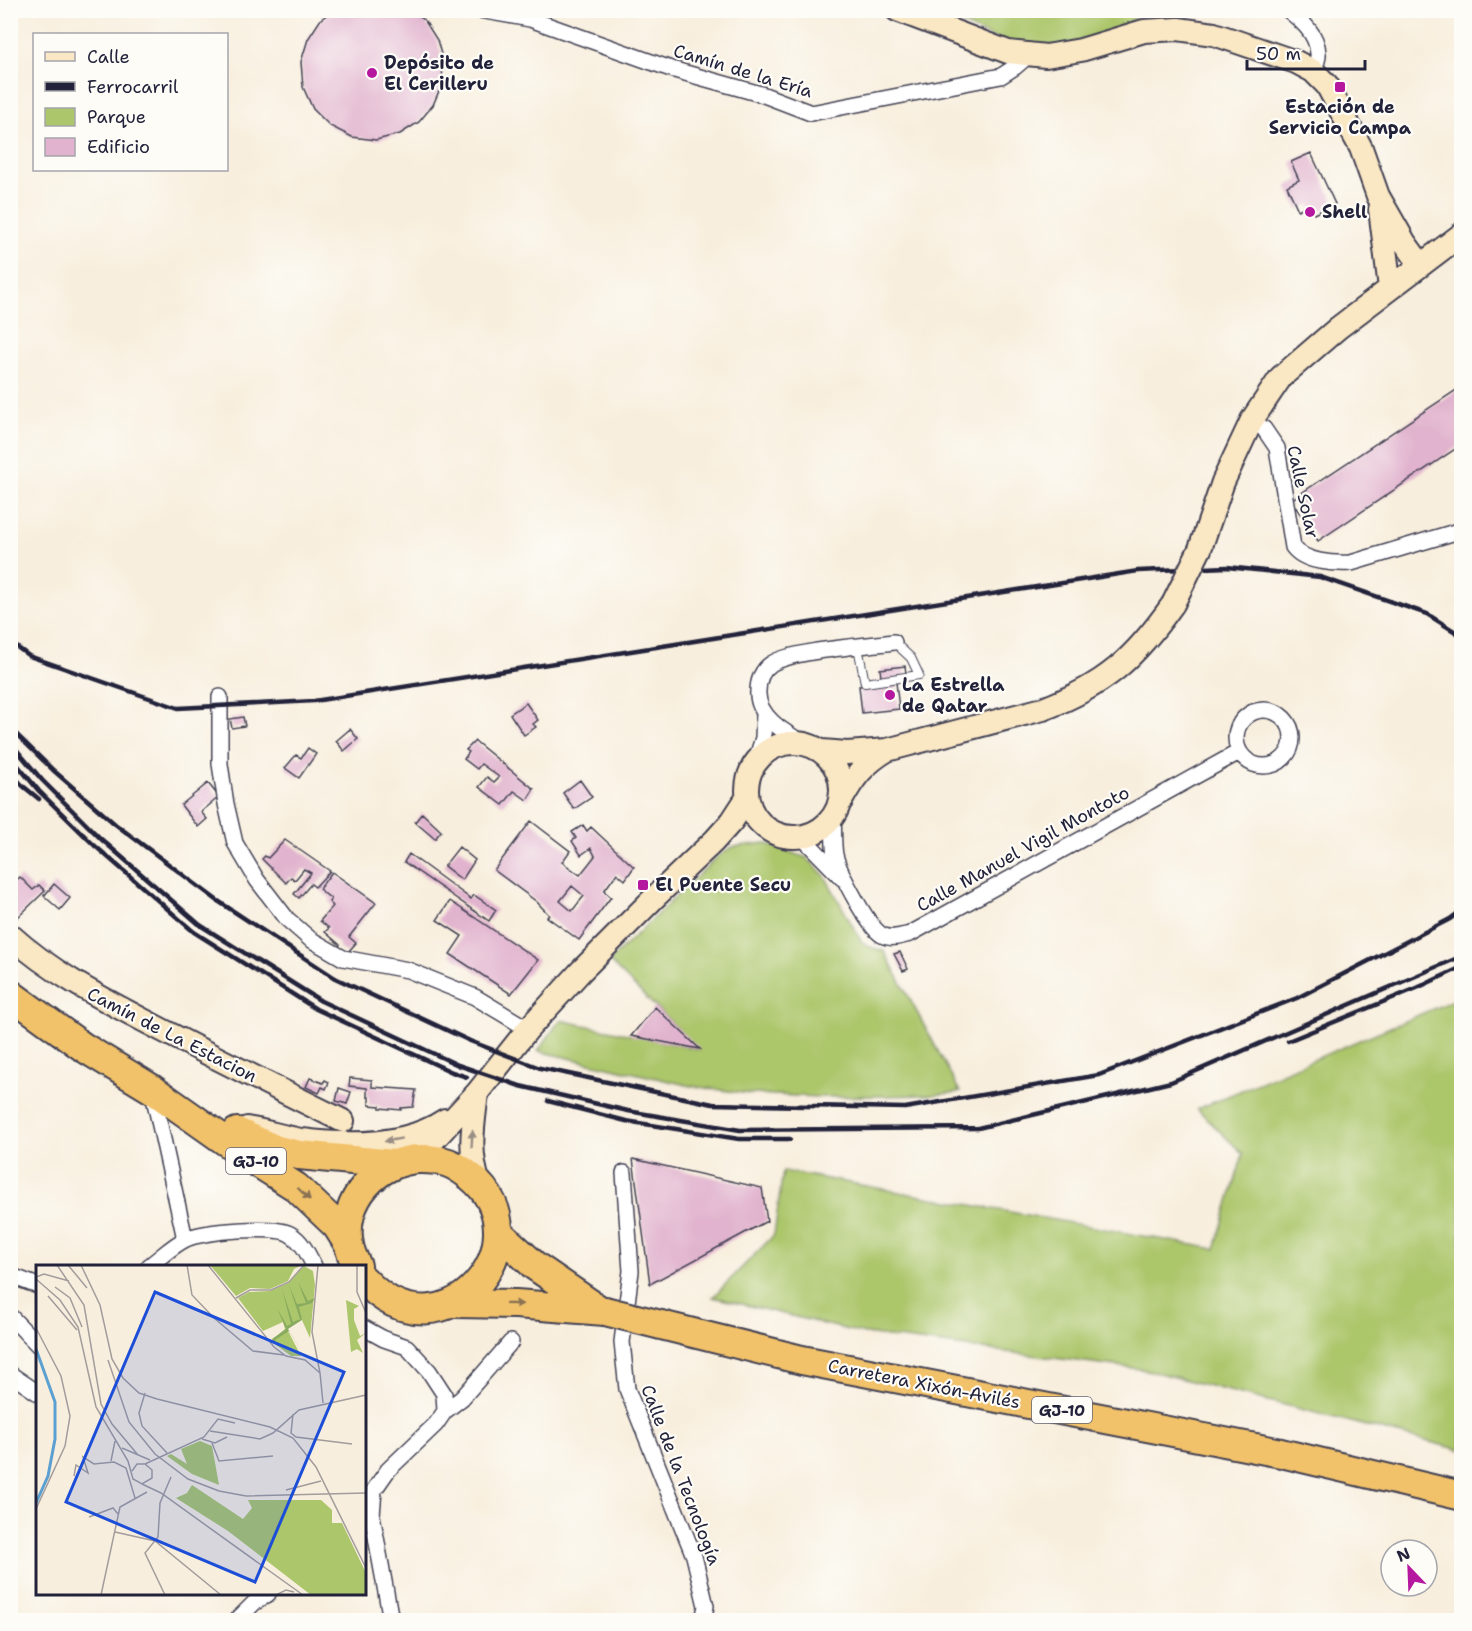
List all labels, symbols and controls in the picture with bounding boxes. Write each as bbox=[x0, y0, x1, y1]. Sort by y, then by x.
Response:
legend bbox=[33, 33, 228, 171]
scale bar bbox=[1247, 33, 1366, 71]
street label: Camín de la Ería bbox=[671, 38, 815, 104]
text: 50 m bbox=[1256, 42, 1301, 66]
text: Calle bbox=[87, 45, 130, 69]
place label: Depósito de El Cerilleru bbox=[384, 51, 494, 96]
marker: Depósito de El Cerilleru bbox=[365, 66, 379, 80]
text: Ferrocarril bbox=[87, 75, 179, 99]
marker: Estación de Servicio Campa bbox=[1333, 80, 1347, 94]
place label: Estación de Servicio Campa bbox=[1269, 95, 1412, 140]
text: Parque bbox=[87, 105, 146, 129]
text: Edificio bbox=[87, 135, 150, 159]
place label: Shell bbox=[1322, 200, 1367, 224]
marker: Shell bbox=[1303, 205, 1317, 219]
street label: Calle Solar bbox=[1281, 443, 1325, 541]
place label: La Estrella de Qatar bbox=[902, 673, 1005, 718]
marker: La Estrella de Qatar bbox=[883, 688, 897, 702]
street label: Calle Manuel Vigil Montoto bbox=[912, 780, 1134, 918]
place label: El Puente Secu bbox=[655, 873, 791, 897]
marker: El Puente Secu bbox=[636, 878, 650, 892]
street label: Camín de La Estacion bbox=[83, 982, 261, 1088]
one-way arrow bbox=[468, 1129, 477, 1148]
one-way arrow bbox=[383, 1135, 402, 1144]
road number: GJ-10 bbox=[226, 1148, 286, 1174]
one-way arrow bbox=[297, 1187, 312, 1201]
inset map bbox=[36, 1265, 366, 1595]
one-way arrow bbox=[504, 1299, 523, 1309]
street label: Carretera Xixón-Avilés bbox=[826, 1354, 1022, 1414]
street label: Calle de la Tecnología bbox=[635, 1381, 727, 1569]
road number: GJ-10 bbox=[1032, 1397, 1092, 1423]
north arrow bbox=[1379, 1538, 1439, 1598]
text: N bbox=[1393, 1543, 1413, 1567]

